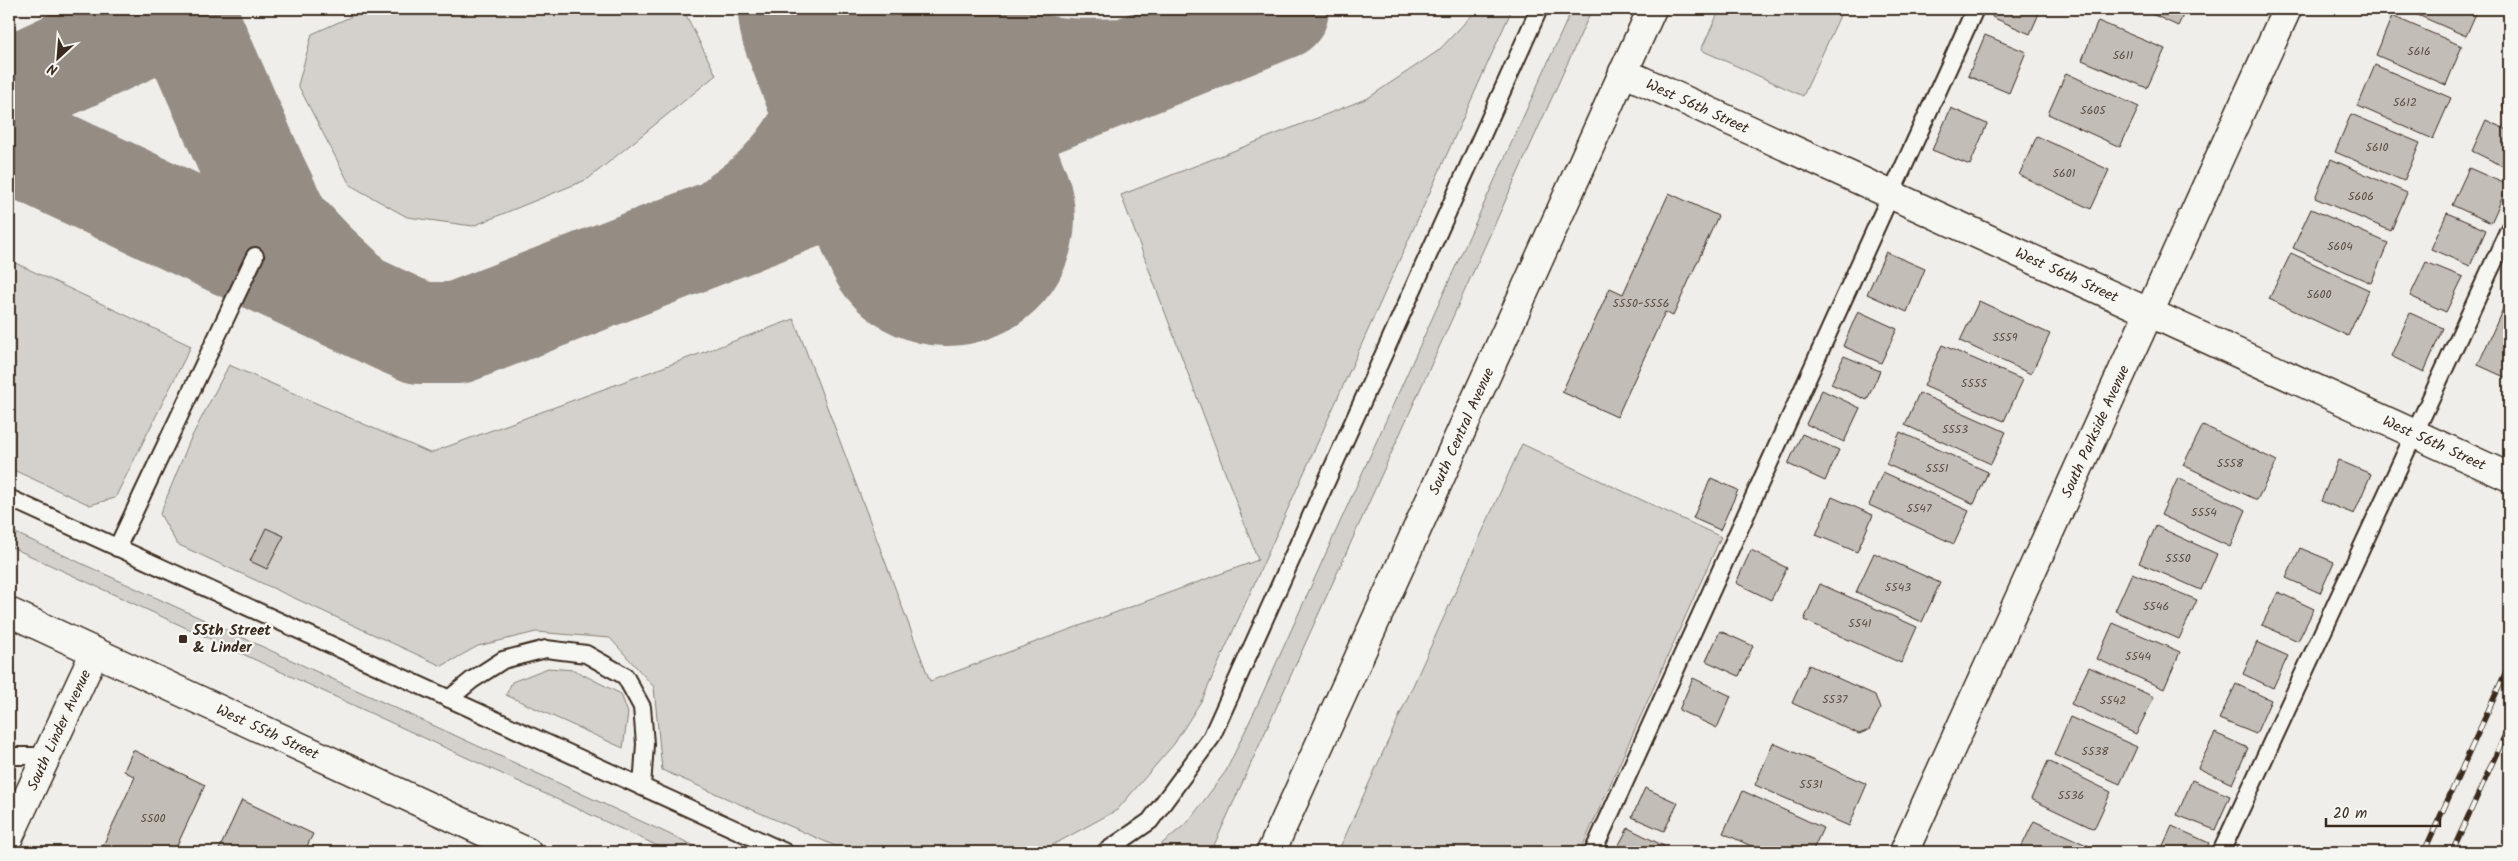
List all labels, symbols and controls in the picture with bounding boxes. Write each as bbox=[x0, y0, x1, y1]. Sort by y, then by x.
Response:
north arrow bbox=[32, 32, 82, 82]
house number: 5616 bbox=[2407, 42, 2431, 61]
house number: 5611 bbox=[2113, 46, 2134, 65]
text: N bbox=[44, 57, 62, 81]
street label: West 56th Street bbox=[1642, 73, 1753, 141]
house number: 5612 bbox=[2393, 93, 2417, 112]
house number: 5605 bbox=[2080, 101, 2107, 120]
house number: 5610 bbox=[2366, 138, 2388, 157]
house number: 5601 bbox=[2053, 164, 2076, 183]
house number: 5606 bbox=[2348, 187, 2374, 206]
house number: 5604 bbox=[2327, 237, 2353, 256]
street label: West 56th Street bbox=[2011, 242, 2122, 310]
house number: 5600 bbox=[2306, 285, 2332, 304]
house number: 5550-5556 bbox=[1613, 294, 1669, 313]
house number: 5559 bbox=[1992, 328, 2018, 347]
street label: South Parkside Avenue bbox=[2055, 361, 2137, 502]
street label: South Central Avenue bbox=[1423, 364, 1502, 499]
house number: 5555 bbox=[1961, 374, 1988, 393]
street label: West 56th Street bbox=[2378, 410, 2490, 478]
house number: 5553 bbox=[1942, 420, 1968, 439]
house number: 5558 bbox=[2217, 454, 2244, 473]
house number: 5551 bbox=[1925, 459, 1949, 478]
house number: 5547 bbox=[1906, 499, 1932, 518]
house number: 5554 bbox=[2191, 503, 2217, 522]
house number: 5550 bbox=[2165, 549, 2191, 568]
house number: 5543 bbox=[1885, 578, 1911, 597]
house number: 5546 bbox=[2143, 597, 2169, 616]
house number: 5541 bbox=[1848, 614, 1872, 633]
place label: 55th Street & Linder bbox=[192, 619, 271, 660]
marker: 55th Street & Linder bbox=[177, 633, 189, 645]
house number: 5544 bbox=[2125, 647, 2151, 666]
street label: South Linder Avenue bbox=[21, 666, 98, 795]
house number: 5537 bbox=[1822, 690, 1848, 709]
house number: 5542 bbox=[2100, 691, 2126, 710]
street label: West 55th Street bbox=[212, 699, 323, 767]
house number: 5538 bbox=[2082, 742, 2109, 761]
house number: 5531 bbox=[1799, 775, 1823, 794]
house number: 5536 bbox=[2058, 786, 2084, 805]
scale bar bbox=[2326, 796, 2439, 828]
text: 20 m bbox=[2333, 802, 2367, 826]
house number: 5500 bbox=[141, 809, 165, 828]

